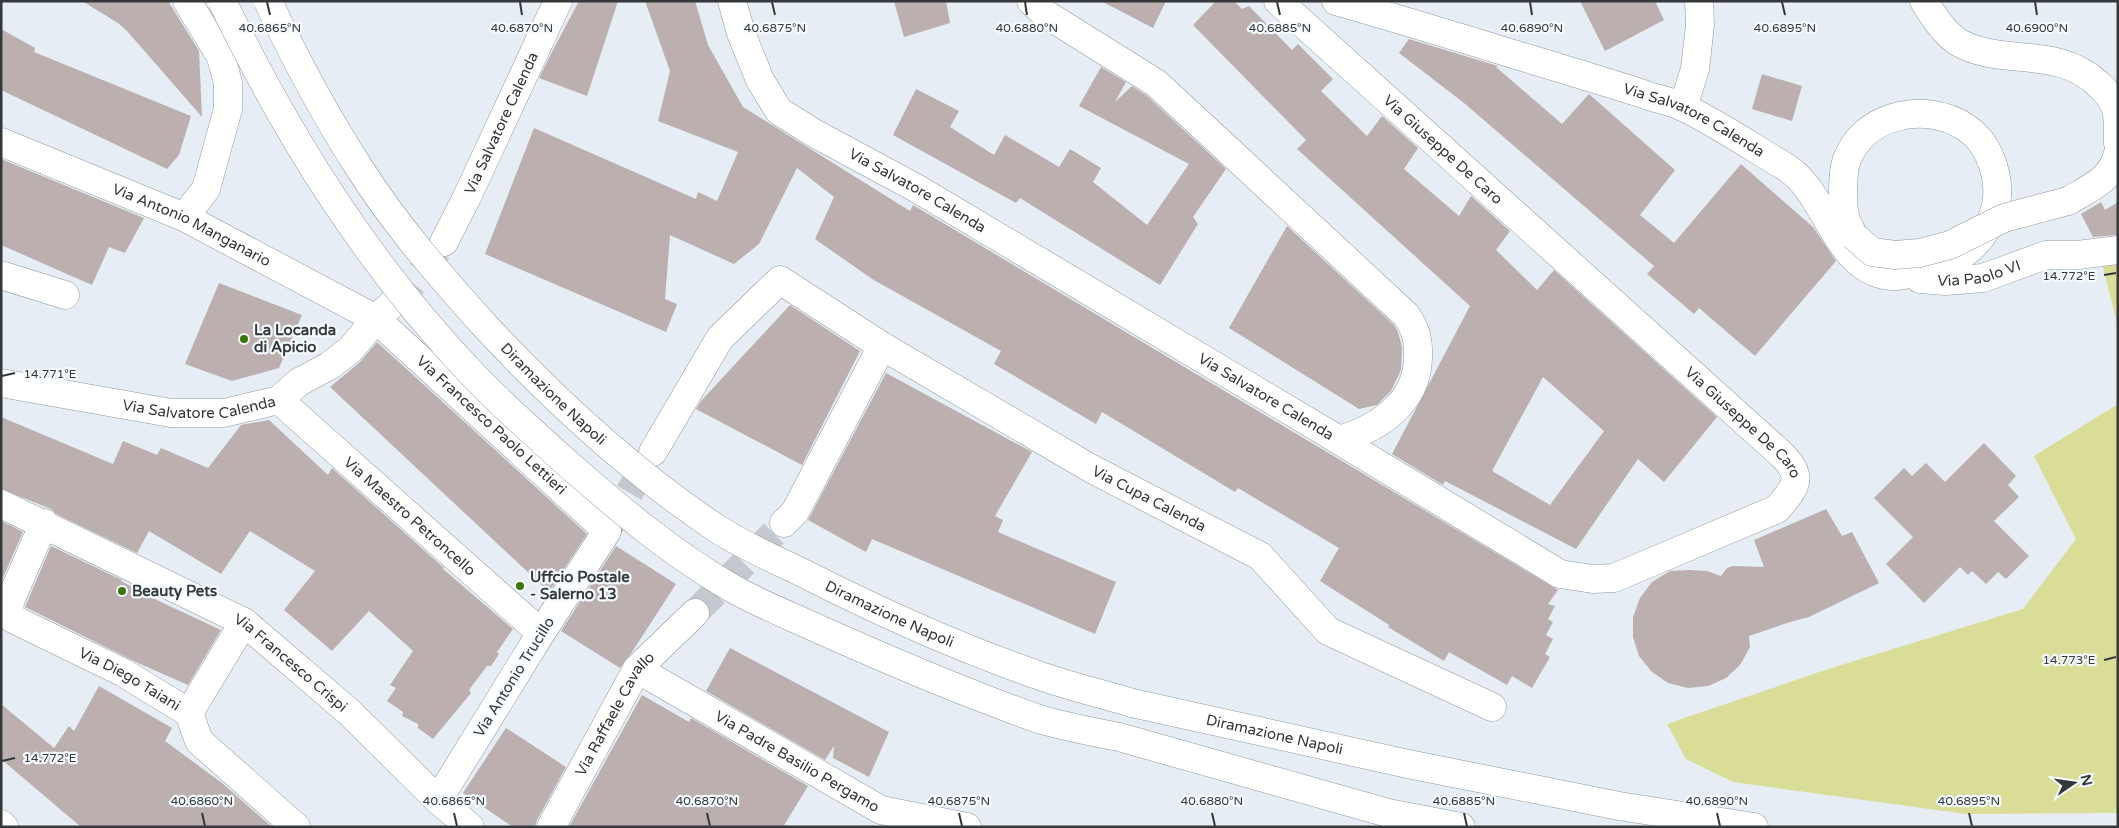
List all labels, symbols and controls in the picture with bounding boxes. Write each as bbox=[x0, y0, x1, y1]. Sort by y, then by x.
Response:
text: 40.6865°N bbox=[239, 21, 301, 35]
text: 40.6870°N bbox=[491, 21, 553, 35]
text: 40.6875°N bbox=[744, 21, 806, 35]
text: 40.6880°N bbox=[996, 21, 1058, 35]
text: 40.6885°N bbox=[1249, 21, 1311, 35]
text: 40.6890°N bbox=[1501, 21, 1563, 35]
text: 40.6895°N bbox=[1754, 21, 1816, 35]
text: 40.6900°N bbox=[2006, 21, 2068, 35]
street label: Via Salvatore Calenda bbox=[461, 49, 542, 197]
street label: Via Salvatore Calenda bbox=[1621, 79, 1768, 161]
street label: Via Giuseppe De Caro bbox=[1380, 91, 1506, 208]
street label: Via Salvatore Calenda bbox=[846, 145, 989, 237]
street label: Via Antonio Manganario bbox=[110, 180, 274, 270]
street label: Via Paolo VI bbox=[1937, 256, 2023, 290]
text: 14.772°E bbox=[2043, 269, 2096, 283]
place label: La Locanda di Apicio bbox=[254, 321, 336, 357]
marker: La Locanda di Apicio bbox=[238, 333, 250, 345]
street label: Diramazione Napoli bbox=[497, 339, 610, 449]
street label: Via Salvatore Calenda bbox=[1195, 349, 1337, 444]
street label: Via Francesco Paolo Lettieri bbox=[413, 352, 570, 498]
street label: Via Giuseppe De Caro bbox=[1681, 363, 1805, 480]
text: 14.771°E bbox=[24, 367, 77, 381]
street label: Via Salvatore Calenda bbox=[121, 392, 277, 422]
street label: Via Maestro Petroncello bbox=[340, 453, 479, 580]
street label: Via Cupa Calenda bbox=[1089, 462, 1209, 536]
place label: Uffcio Postale - Salerno 13 bbox=[530, 568, 630, 603]
street label: Diramazione Napoli bbox=[822, 577, 957, 651]
marker: Uffcio Postale - Salerno 13 bbox=[514, 580, 526, 592]
place label: Beauty Pets bbox=[132, 582, 217, 601]
marker: Beauty Pets bbox=[116, 585, 128, 597]
street label: Via Francesco Crispi bbox=[231, 610, 351, 716]
street label: Via Antonio Trucillo bbox=[470, 614, 558, 740]
street label: Via Diego Taiani bbox=[76, 643, 184, 715]
street label: Via Raffaele Cavallo bbox=[571, 648, 658, 779]
text: 14.773°E bbox=[2043, 653, 2096, 667]
street label: Via Padre Basilio Pergamo bbox=[712, 707, 883, 816]
street label: Diramazione Napoli bbox=[1204, 711, 1345, 758]
text: 14.772°E bbox=[24, 751, 77, 765]
north arrow bbox=[2049, 758, 2099, 808]
text: N bbox=[2077, 773, 2096, 788]
text: 40.6860°N bbox=[171, 794, 233, 808]
text: 40.6865°N bbox=[423, 794, 485, 808]
text: 40.6870°N bbox=[676, 794, 738, 808]
text: 40.6875°N bbox=[928, 794, 990, 808]
text: 40.6880°N bbox=[1181, 794, 1243, 808]
text: 40.6885°N bbox=[1433, 794, 1495, 808]
text: 40.6890°N bbox=[1686, 794, 1748, 808]
text: 40.6895°N bbox=[1938, 794, 2000, 808]

